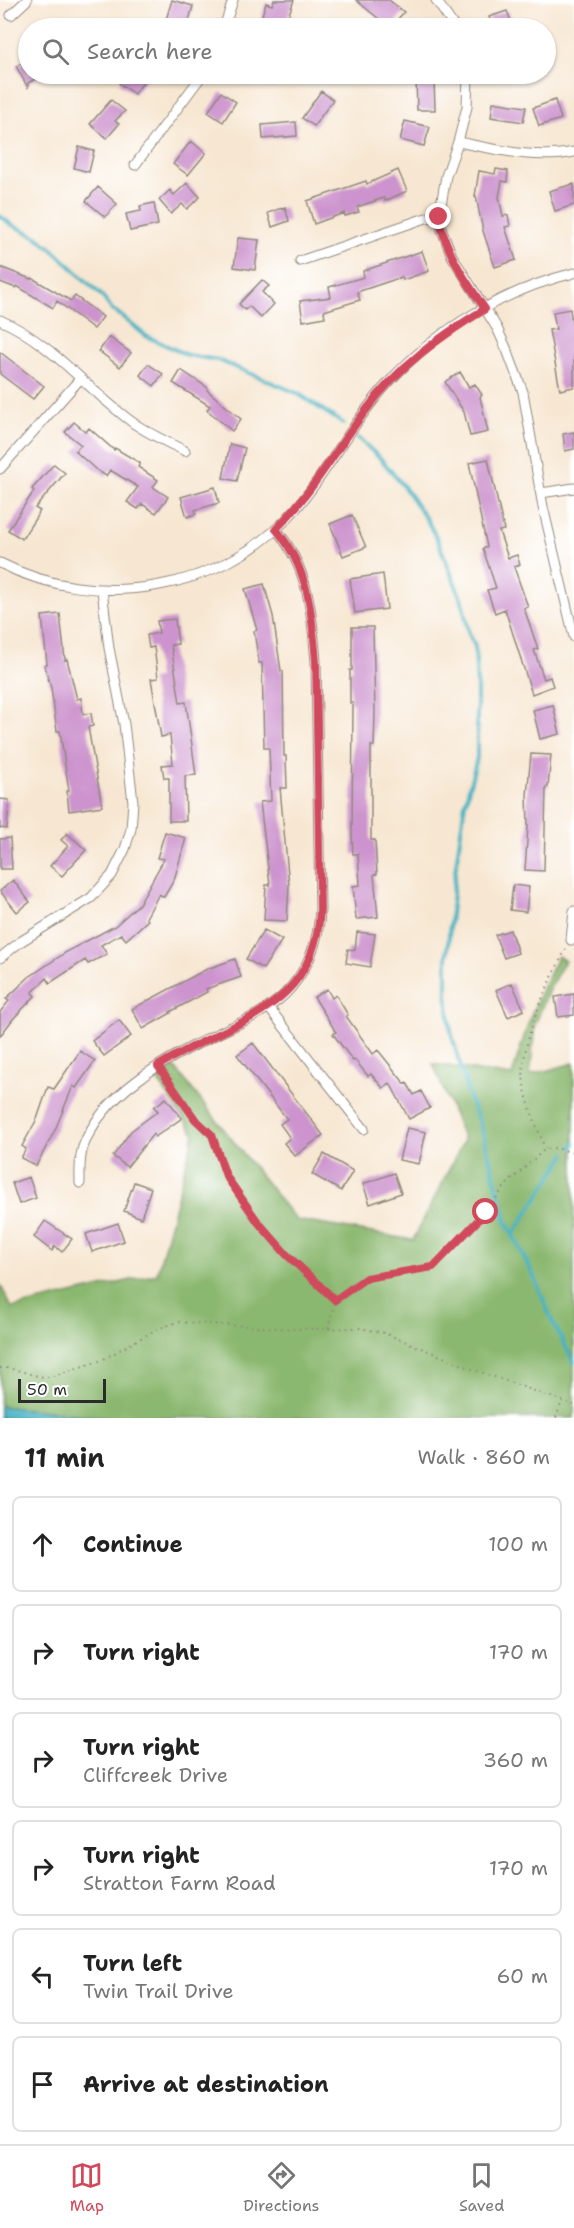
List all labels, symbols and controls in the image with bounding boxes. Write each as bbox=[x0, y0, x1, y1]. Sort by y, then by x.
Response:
search box bbox=[18, 18, 556, 84]
icon: search bbox=[39, 35, 72, 68]
text: Search here bbox=[87, 37, 213, 66]
route end bbox=[425, 203, 451, 229]
route start bbox=[472, 1198, 498, 1224]
scale bar bbox=[18, 1376, 106, 1404]
text: 50 m bbox=[27, 1379, 67, 1400]
text: 11 min bbox=[24, 1440, 105, 1475]
text: Walk · 860 m bbox=[417, 1444, 550, 1470]
icon: ahead bbox=[26, 1528, 59, 1561]
text: Continue bbox=[83, 1530, 183, 1559]
text: 100 m bbox=[488, 1531, 548, 1557]
icon: right bbox=[26, 1636, 59, 1669]
text: Turn right bbox=[83, 1638, 200, 1667]
text: 170 m bbox=[489, 1639, 548, 1665]
text: Turn right bbox=[83, 1733, 200, 1762]
icon: right bbox=[26, 1744, 59, 1777]
text: 360 m bbox=[483, 1747, 548, 1773]
text: Cliffcreek Drive bbox=[83, 1762, 228, 1788]
text: Turn right bbox=[83, 1841, 200, 1870]
icon: right bbox=[26, 1852, 59, 1885]
text: 170 m bbox=[489, 1855, 548, 1881]
text: Stratton Farm Road bbox=[83, 1870, 276, 1896]
text: Turn left bbox=[83, 1949, 182, 1978]
icon: left bbox=[26, 1960, 59, 1993]
text: 60 m bbox=[496, 1963, 548, 1989]
text: Twin Trail Drive bbox=[83, 1978, 234, 2004]
icon: arrive bbox=[26, 2068, 59, 2101]
text: Arrive at destination bbox=[83, 2070, 329, 2099]
tab: Map bbox=[70, 2159, 104, 2216]
tab: Directions bbox=[243, 2159, 320, 2216]
tab: Saved bbox=[459, 2159, 504, 2216]

